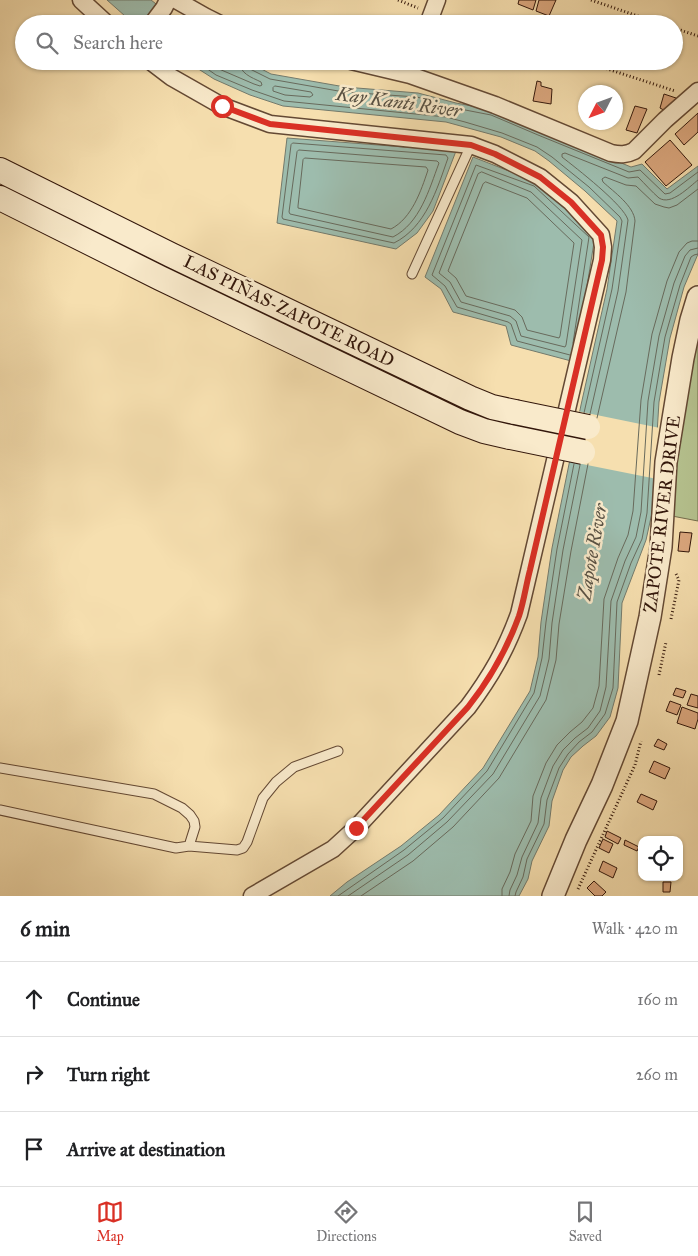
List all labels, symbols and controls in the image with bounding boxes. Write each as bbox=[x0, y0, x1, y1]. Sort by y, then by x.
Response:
search box bbox=[15, 15, 683, 70]
icon: search bbox=[33, 29, 61, 57]
text: Search here bbox=[73, 31, 163, 54]
water label: Kay Kanti River bbox=[334, 82, 464, 122]
north arrow bbox=[578, 85, 623, 130]
route start bbox=[211, 95, 234, 118]
street label: LAS PIÑAS-ZAPOTE ROAD bbox=[180, 249, 398, 372]
street label: ZAPOTE RIVER DRIVE bbox=[639, 414, 685, 614]
water label: Zapote River bbox=[572, 501, 613, 603]
route end bbox=[345, 817, 368, 840]
map controls bbox=[638, 836, 683, 881]
button: locate bbox=[638, 836, 683, 881]
text: 6 min bbox=[20, 916, 70, 942]
text: Walk · 420 m bbox=[592, 919, 678, 938]
icon: ahead bbox=[20, 985, 48, 1013]
text: Continue bbox=[67, 988, 140, 1011]
text: 160 m bbox=[637, 990, 678, 1009]
icon: right bbox=[20, 1060, 48, 1088]
text: Turn right bbox=[67, 1063, 150, 1086]
text: 260 m bbox=[636, 1065, 678, 1084]
icon: arrive bbox=[20, 1135, 48, 1163]
text: Arrive at destination bbox=[67, 1138, 225, 1161]
tab: Map bbox=[96, 1198, 124, 1245]
tab: Directions bbox=[316, 1198, 377, 1245]
tab: Saved bbox=[569, 1198, 602, 1245]

